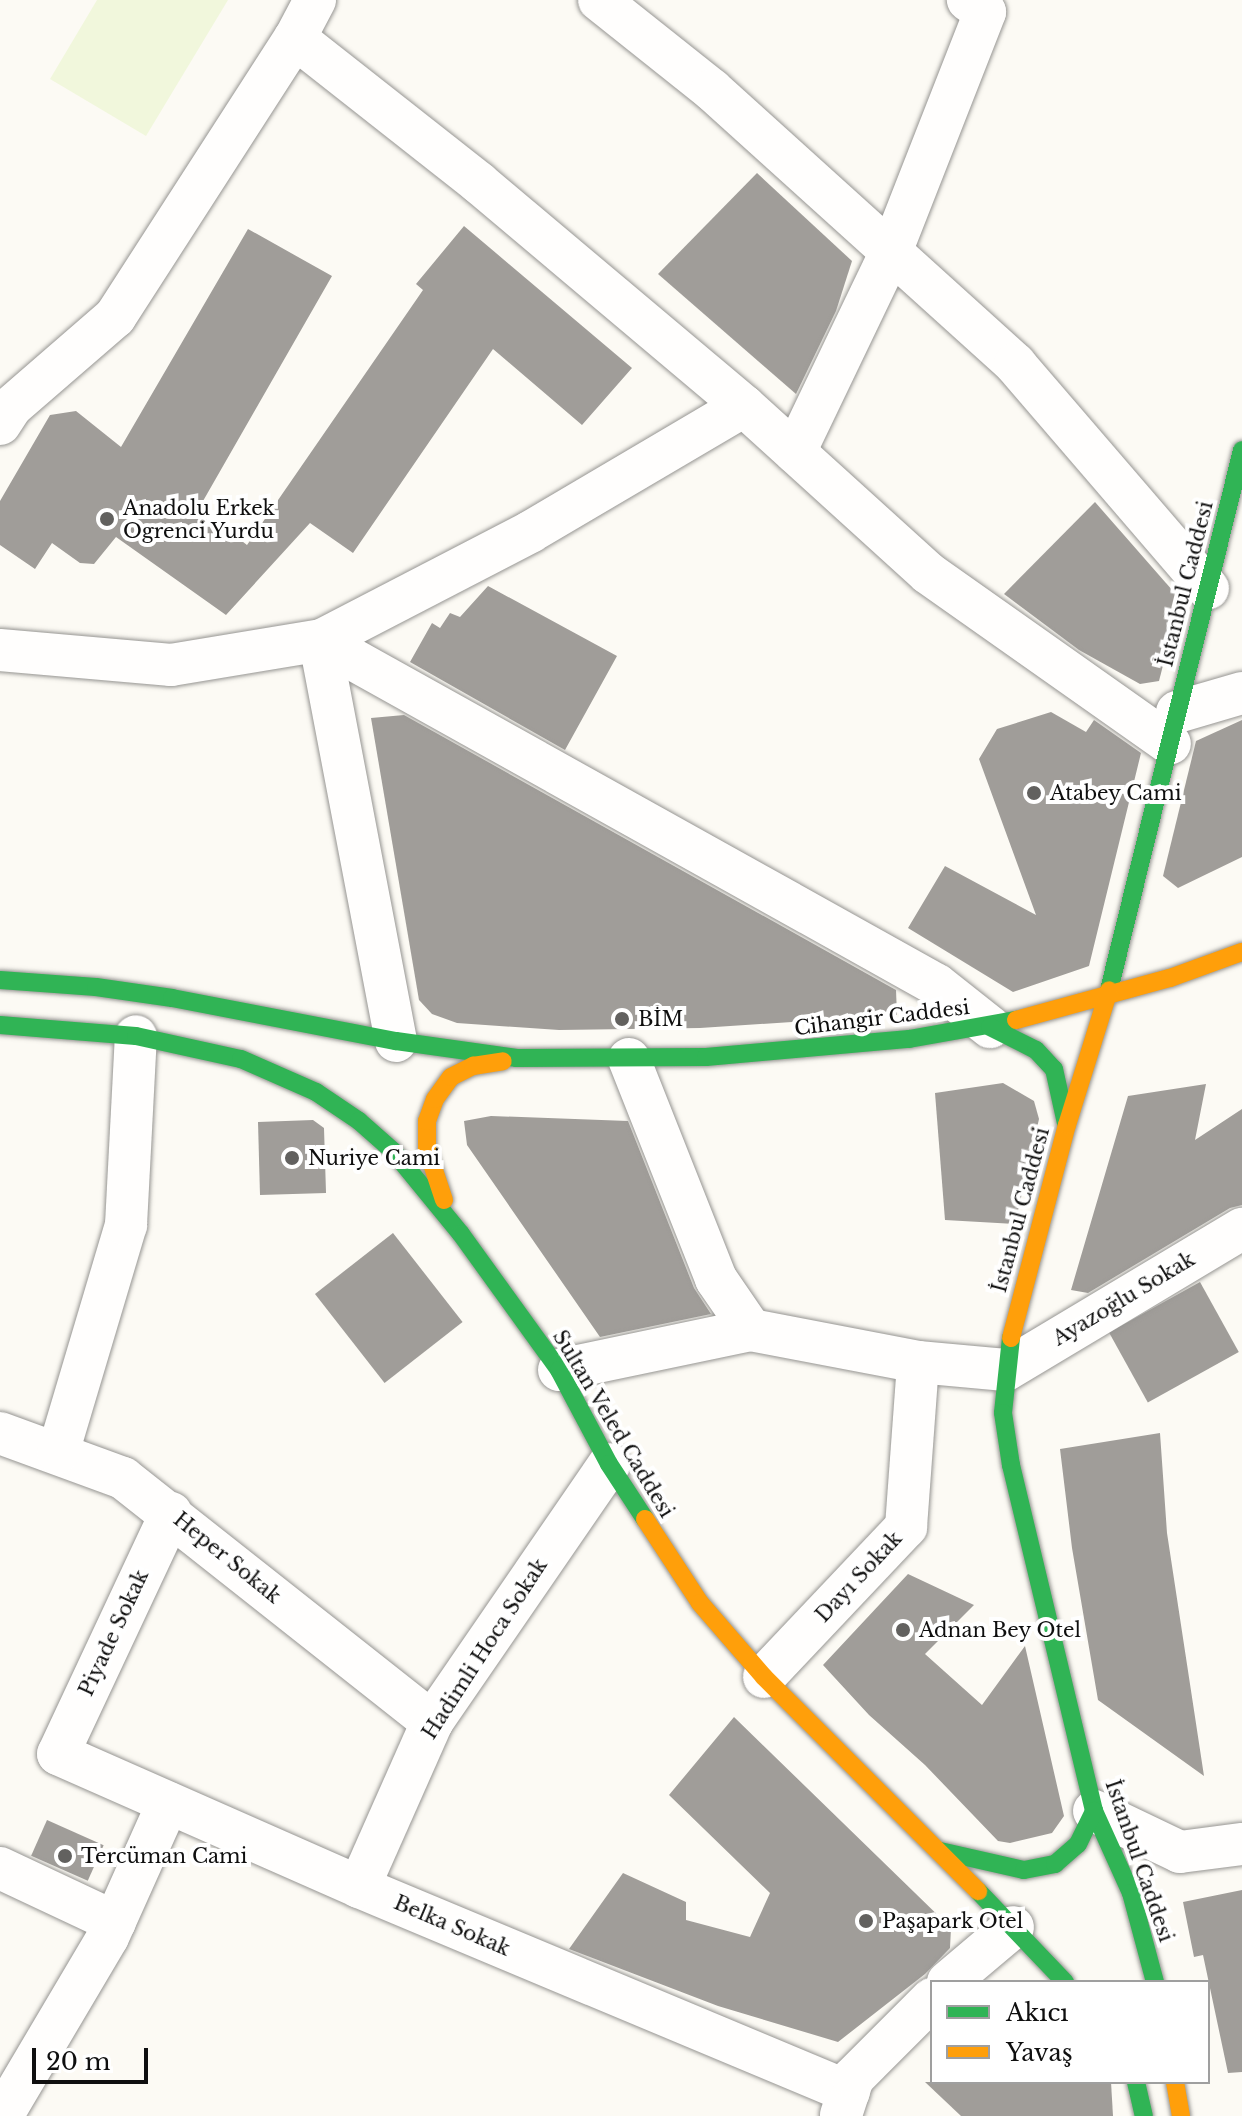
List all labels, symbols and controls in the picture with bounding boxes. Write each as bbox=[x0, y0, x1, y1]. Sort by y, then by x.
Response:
place label: Anadolu Erkek Ogrenci Yurdu bbox=[123, 496, 275, 543]
street label: İstanbul Caddesi bbox=[1154, 499, 1218, 669]
marker: Anadolu Erkek Ogrenci Yurdu bbox=[98, 510, 116, 528]
place label: Atabey Cami bbox=[1050, 781, 1182, 805]
marker: Atabey Cami bbox=[1025, 784, 1043, 802]
street label: Cihangir Caddesi bbox=[793, 995, 971, 1041]
place label: BİM bbox=[638, 1007, 683, 1031]
marker: BİM bbox=[613, 1010, 631, 1028]
street label: İstanbul Caddesi bbox=[987, 1125, 1055, 1295]
place label: Nuriye Cami bbox=[308, 1146, 440, 1170]
marker: Nuriye Cami bbox=[283, 1149, 301, 1167]
street label: Ayazoğlu Sokak bbox=[1049, 1247, 1199, 1351]
street label: Sultan Veled Caddesi bbox=[547, 1326, 679, 1522]
street label: Heper Sokak bbox=[168, 1507, 286, 1609]
street label: Dayı Sokak bbox=[811, 1527, 907, 1627]
street label: Hadimli Hoca Sokak bbox=[418, 1554, 552, 1744]
street label: Piyade Sokak bbox=[74, 1566, 154, 1700]
place label: Adnan Bey Otel bbox=[919, 1618, 1081, 1642]
marker: Adnan Bey Otel bbox=[894, 1621, 912, 1639]
street label: İstanbul Caddesi bbox=[1100, 1777, 1178, 1945]
place label: Tercüman Cami bbox=[81, 1844, 247, 1868]
marker: Tercüman Cami bbox=[56, 1847, 74, 1865]
street label: Belka Sokak bbox=[390, 1891, 514, 1961]
place label: Paşapark Otel bbox=[882, 1909, 1023, 1933]
marker: Paşapark Otel bbox=[857, 1912, 875, 1930]
legend bbox=[930, 1980, 1210, 2084]
text: Akıcı bbox=[1006, 1998, 1069, 2027]
scale bar bbox=[36, 2032, 152, 2082]
text: Yavaş bbox=[1006, 2038, 1073, 2067]
text: 20 m bbox=[46, 2047, 111, 2076]

